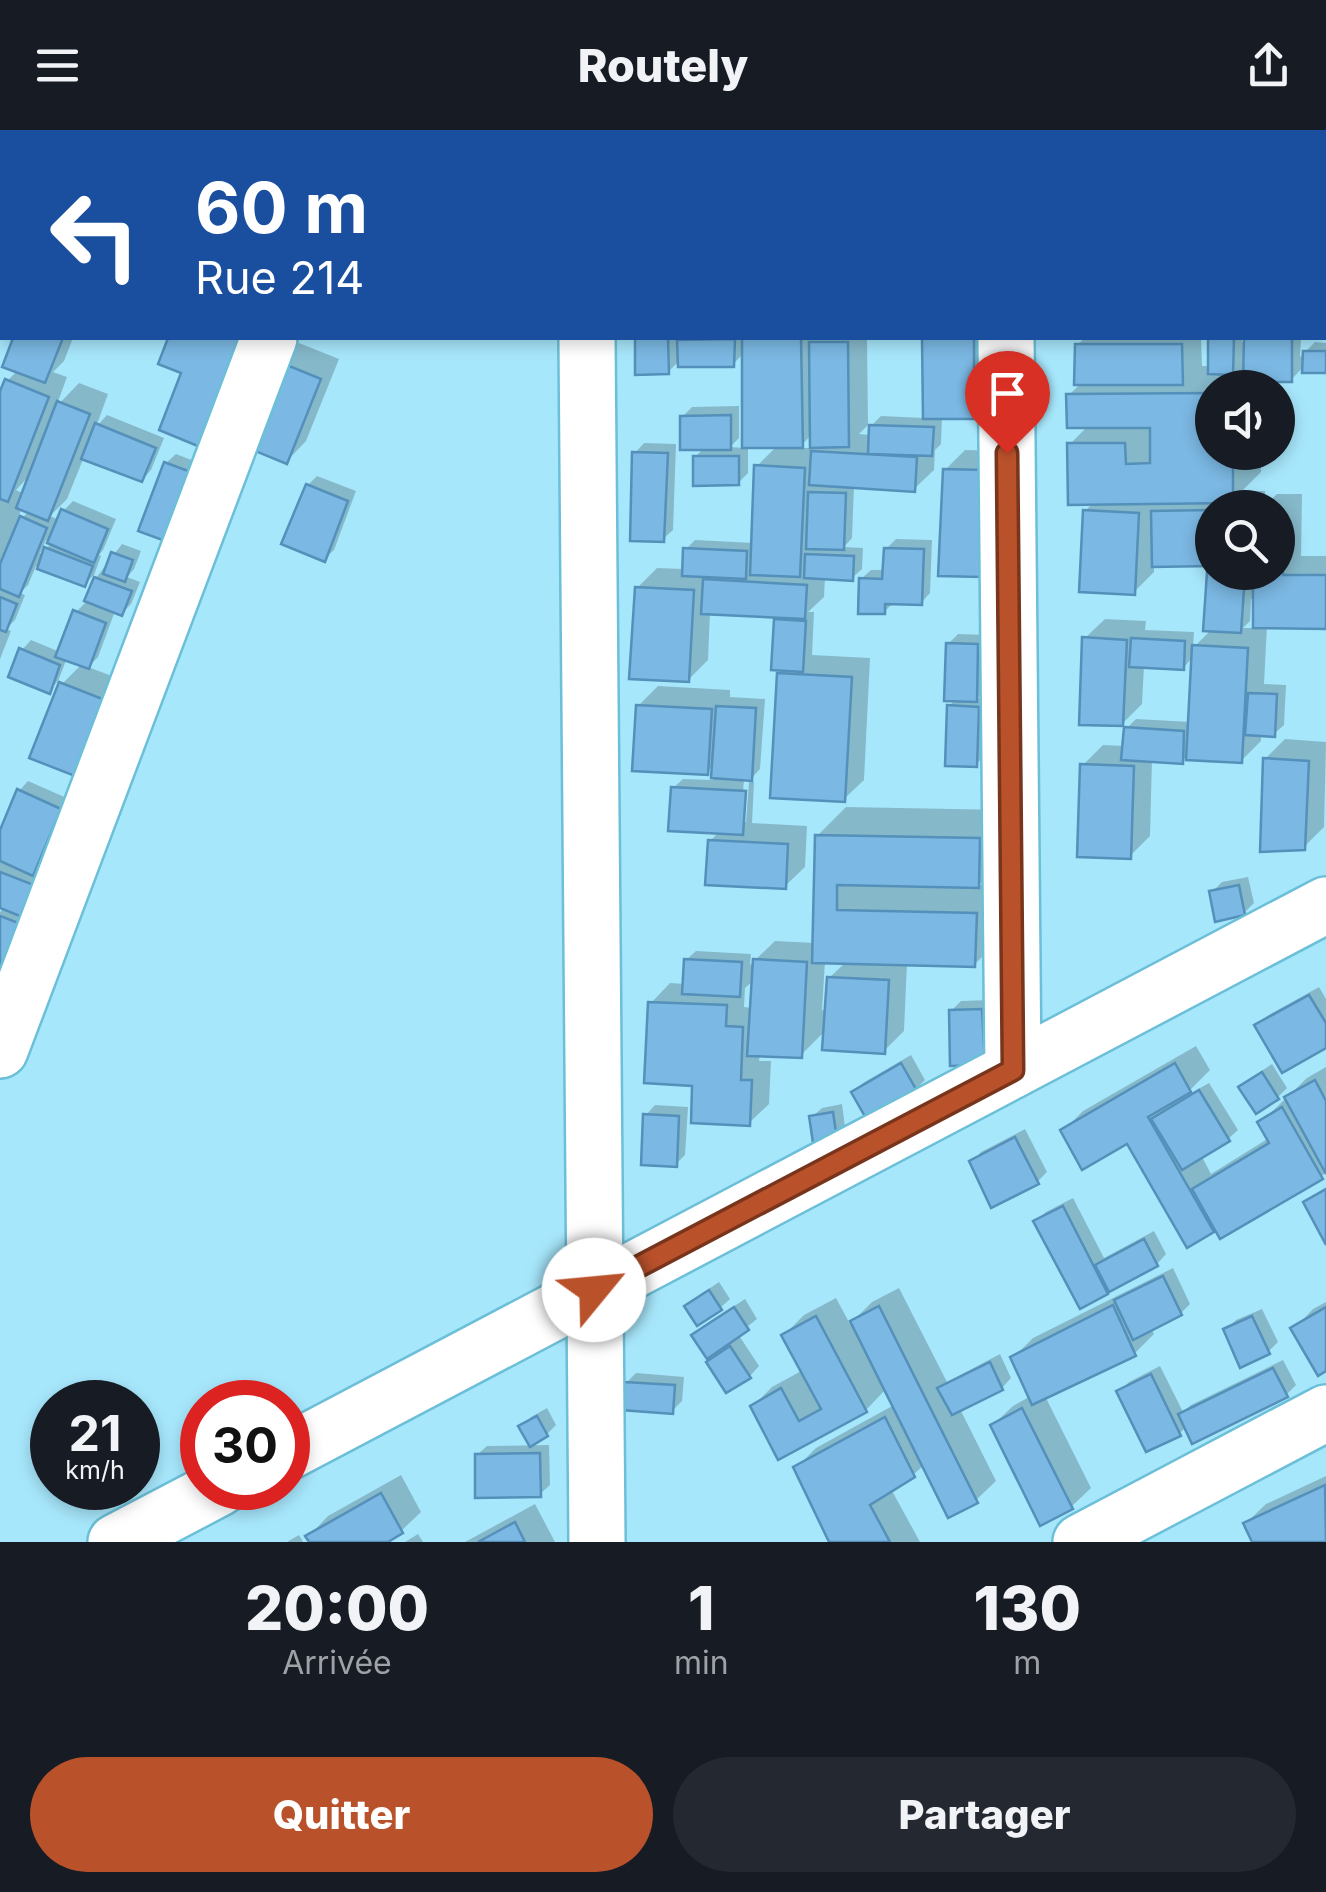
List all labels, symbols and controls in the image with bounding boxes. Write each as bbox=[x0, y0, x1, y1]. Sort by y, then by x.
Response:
icon: menu bbox=[30, 38, 85, 93]
text: Routely bbox=[578, 38, 748, 93]
icon: share bbox=[1241, 38, 1296, 93]
text: 60 m bbox=[195, 165, 368, 250]
icon: left bbox=[30, 170, 160, 300]
text: Rue 214 bbox=[195, 250, 364, 305]
pin bbox=[965, 351, 1050, 454]
icon: arrive bbox=[980, 366, 1035, 421]
map controls bbox=[1195, 370, 1295, 590]
button: sound bbox=[1195, 370, 1295, 470]
button: search bbox=[1195, 490, 1295, 590]
position arrow bbox=[542, 1238, 646, 1342]
speed limit sign: 30 bbox=[180, 1380, 310, 1510]
text: 21 bbox=[68, 1403, 122, 1463]
text: km/h bbox=[65, 1455, 125, 1485]
text: 20:00 bbox=[245, 1572, 429, 1644]
text: 1 bbox=[688, 1572, 715, 1644]
text: 130 bbox=[974, 1572, 1081, 1644]
text: Arrivée bbox=[282, 1643, 392, 1682]
text: min bbox=[674, 1643, 729, 1682]
text: m bbox=[1013, 1643, 1041, 1682]
button: Quitter bbox=[30, 1757, 653, 1872]
button: Partager bbox=[673, 1757, 1296, 1872]

